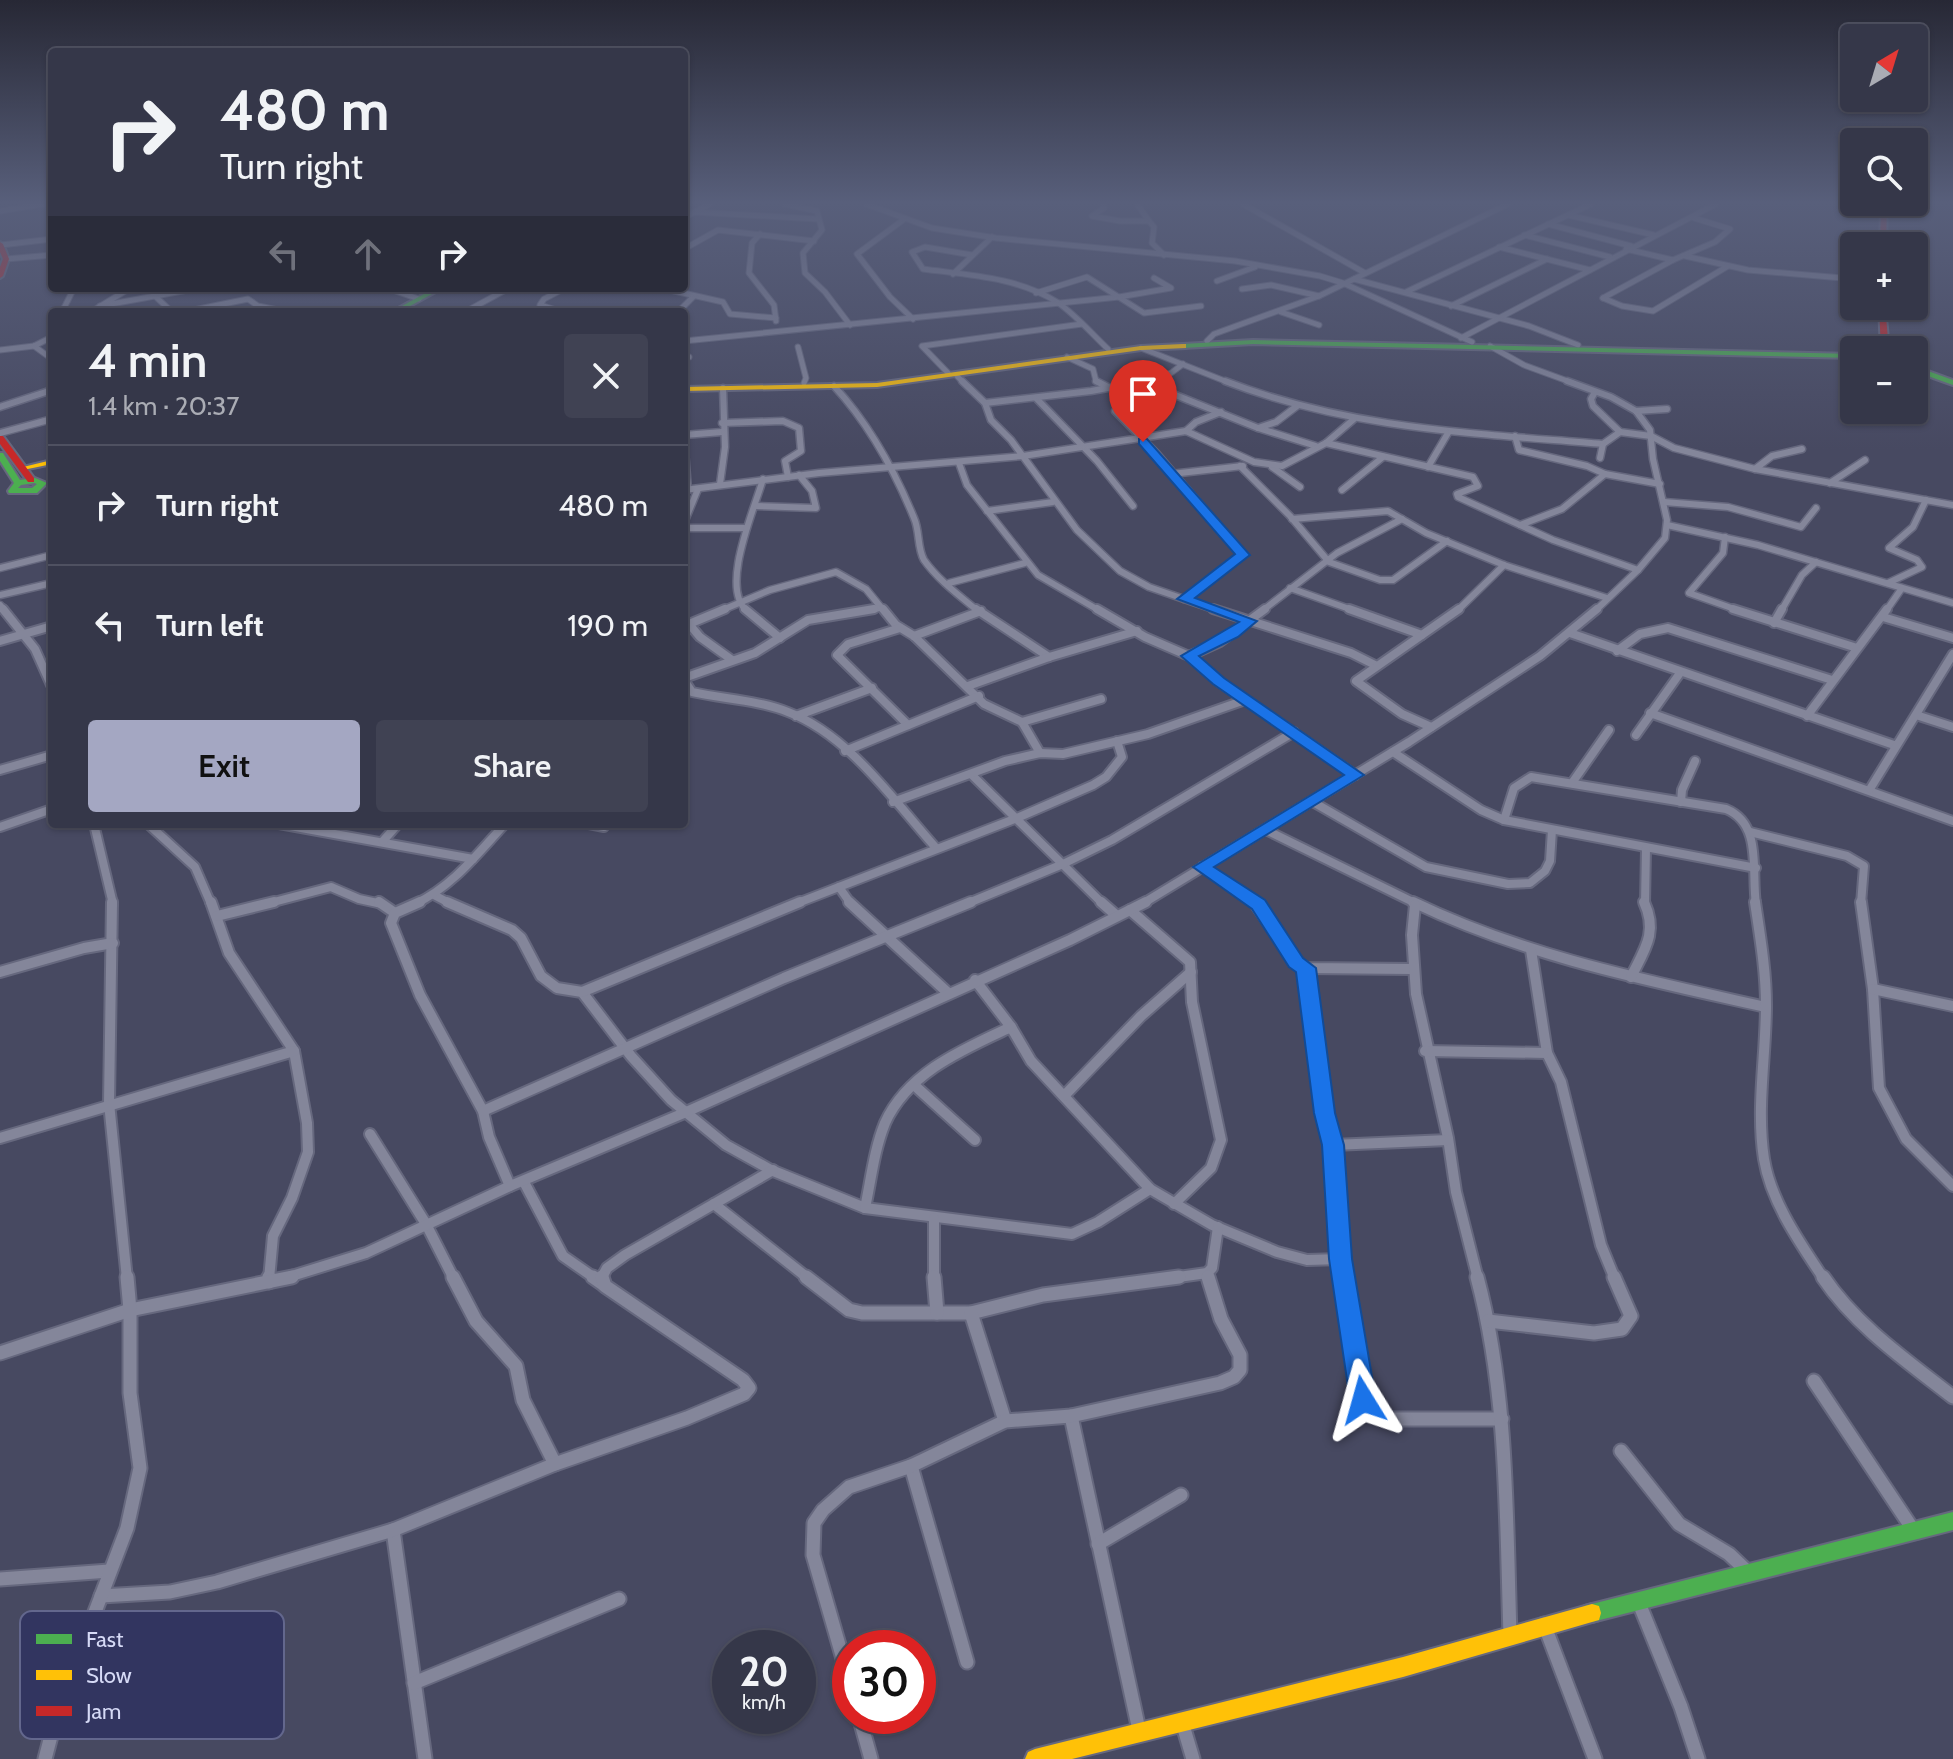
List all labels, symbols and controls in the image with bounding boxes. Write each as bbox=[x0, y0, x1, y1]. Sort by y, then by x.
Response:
north arrow bbox=[1840, 24, 1928, 112]
map controls bbox=[1840, 24, 1928, 424]
text: 480 m bbox=[220, 76, 389, 144]
icon: right bbox=[88, 80, 192, 184]
button: search bbox=[1840, 128, 1928, 216]
text: Turn right bbox=[220, 144, 363, 188]
icon: left bbox=[262, 232, 306, 276]
icon: ahead bbox=[346, 232, 390, 276]
icon: right bbox=[430, 232, 474, 276]
button: + bbox=[1840, 232, 1928, 320]
text: 4 min bbox=[88, 331, 207, 389]
button: close bbox=[564, 334, 648, 418]
button: − bbox=[1840, 336, 1928, 424]
pin bbox=[1109, 360, 1177, 442]
icon: arrive bbox=[1121, 372, 1165, 416]
text: 1.4 km · 20:37 bbox=[88, 390, 239, 422]
icon: right bbox=[88, 483, 132, 527]
text: Turn right bbox=[156, 487, 279, 524]
text: 480 m bbox=[558, 487, 648, 524]
icon: left bbox=[88, 603, 132, 647]
text: Turn left bbox=[156, 607, 264, 644]
text: 190 m bbox=[567, 607, 648, 644]
button: Exit bbox=[88, 720, 360, 812]
button: Share bbox=[376, 720, 648, 812]
position arrow bbox=[1321, 1358, 1405, 1442]
legend bbox=[20, 1611, 284, 1739]
text: Fast bbox=[86, 1626, 124, 1653]
speed limit sign: 30 bbox=[832, 1630, 936, 1734]
text: 20 bbox=[739, 1647, 789, 1696]
text: Slow bbox=[86, 1662, 132, 1689]
text: km/h bbox=[742, 1690, 786, 1714]
text: Jam bbox=[85, 1698, 121, 1725]

